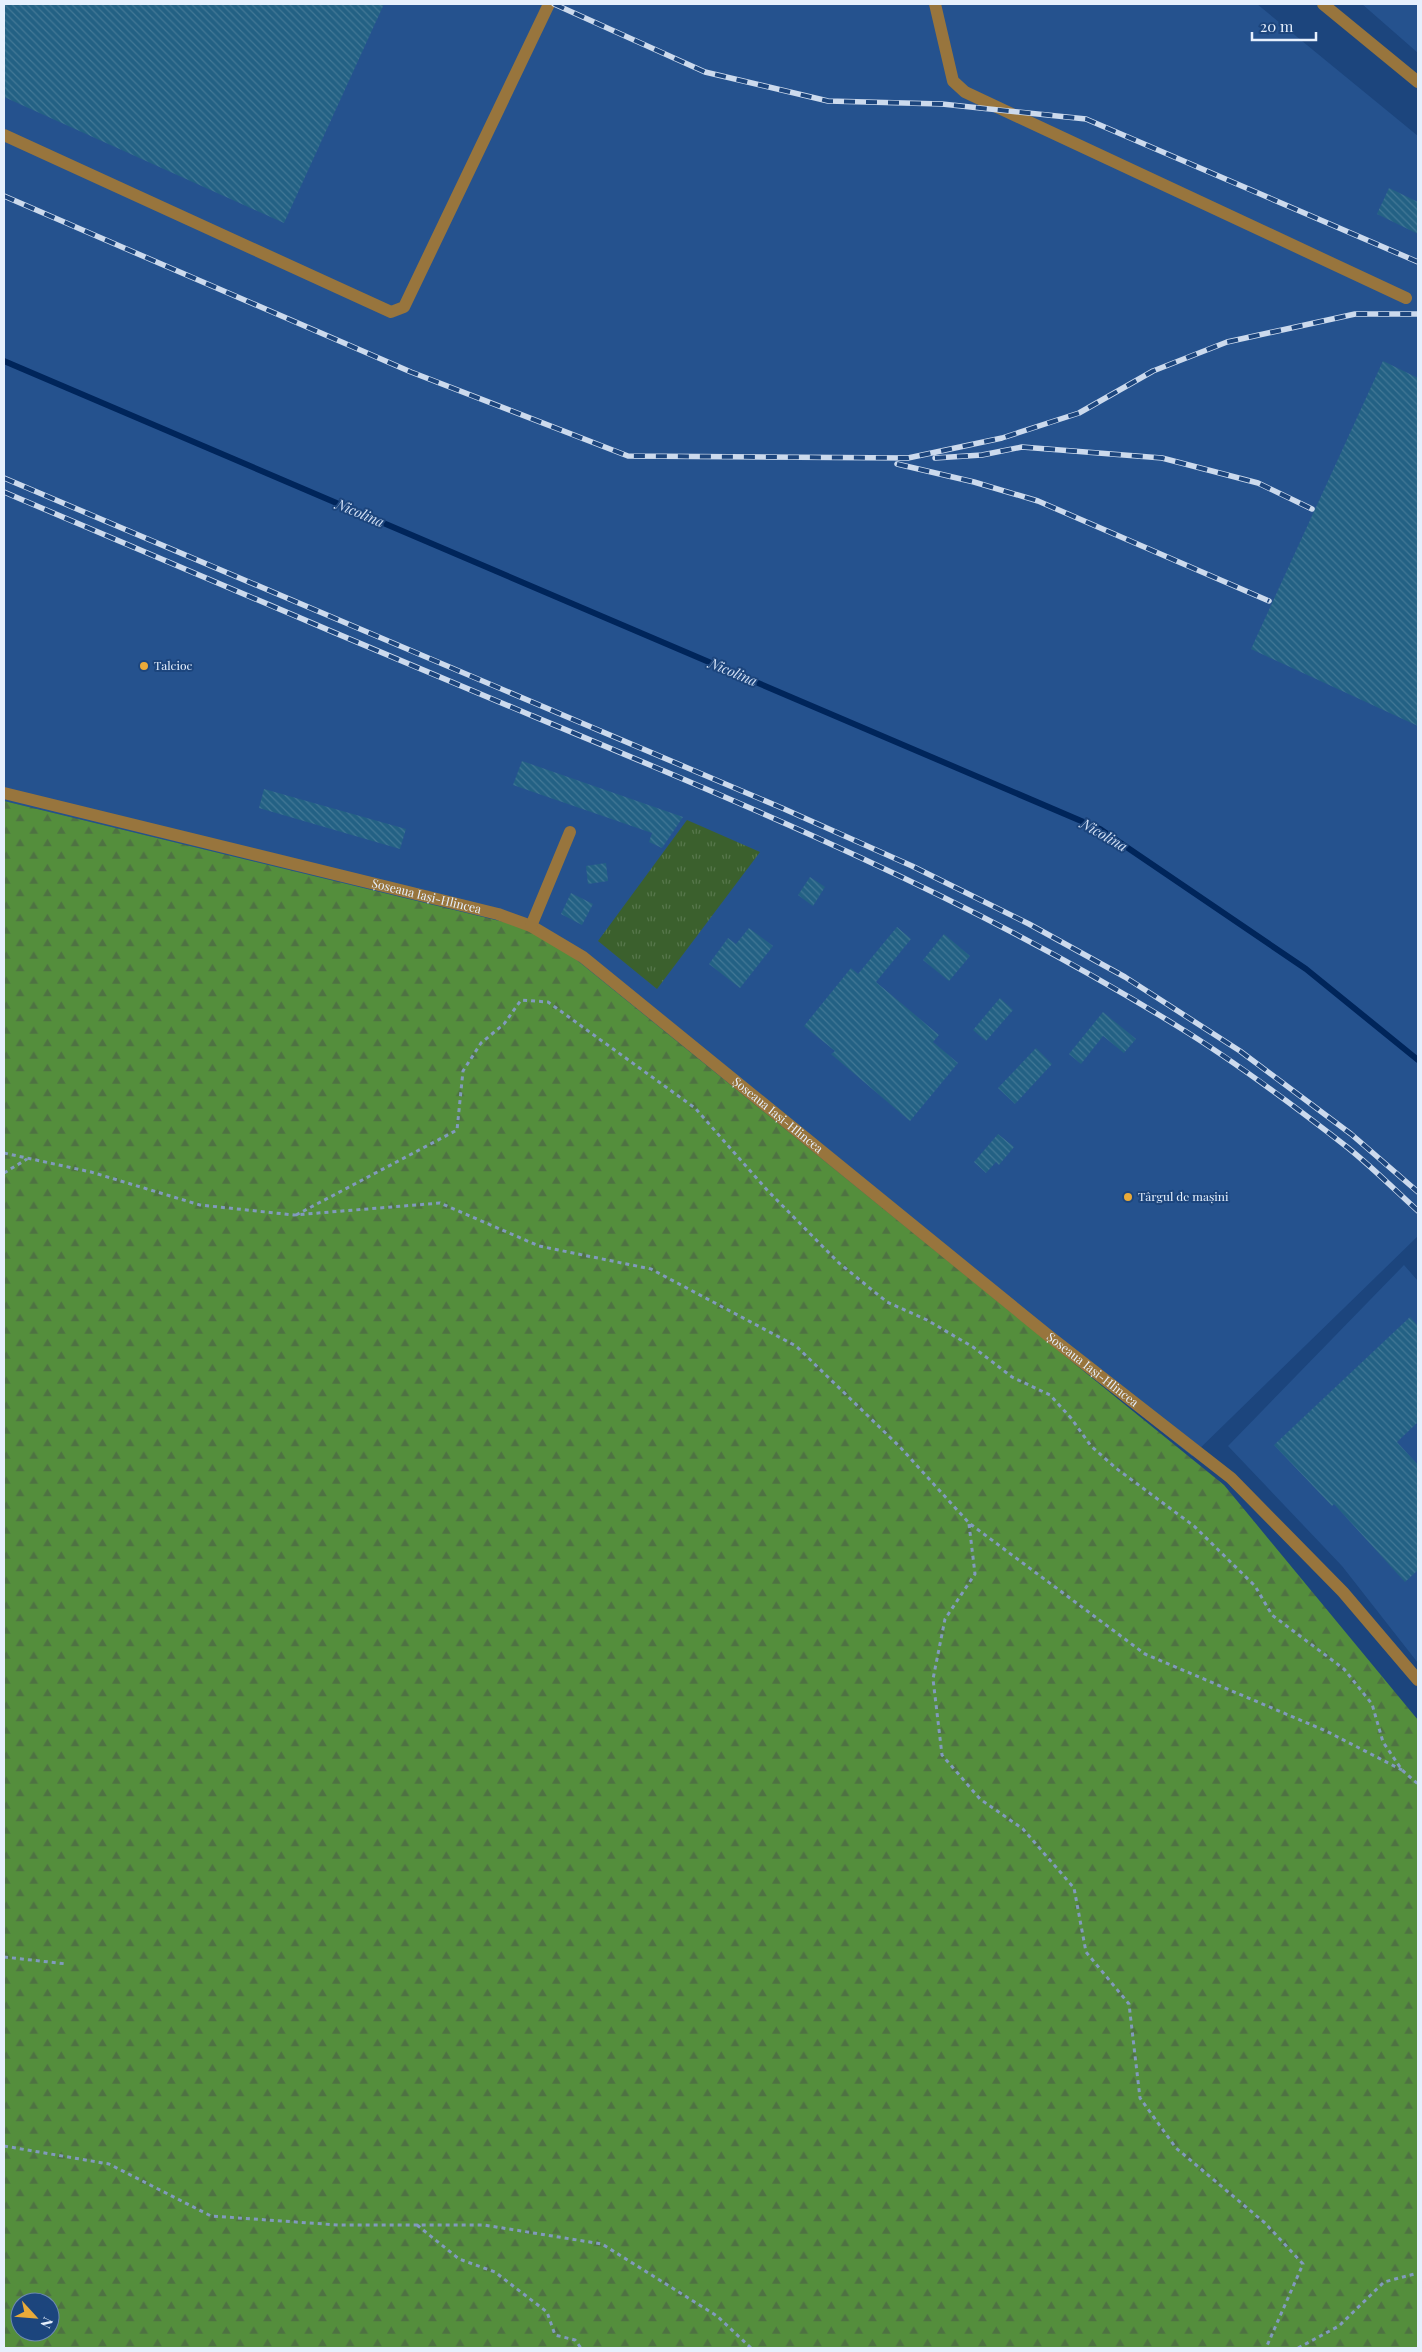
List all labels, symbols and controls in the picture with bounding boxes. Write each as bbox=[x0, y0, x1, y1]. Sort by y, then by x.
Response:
scale bar bbox=[1252, 10, 1316, 42]
text: 20 m bbox=[1260, 16, 1294, 36]
water label: Nicolina bbox=[331, 493, 387, 531]
water label: Nicolina bbox=[704, 652, 760, 690]
place label: Talcioc bbox=[154, 657, 192, 673]
marker: Talcioc bbox=[138, 660, 150, 672]
water label: Nicolina bbox=[1076, 813, 1131, 856]
street label: Șoseaua Iași-Hlincea bbox=[370, 874, 483, 917]
street label: Șoseaua Iași-Hlincea bbox=[730, 1073, 827, 1156]
place label: Târgul de mașini bbox=[1138, 1188, 1229, 1204]
marker: Târgul de mașini bbox=[1122, 1191, 1134, 1203]
street label: Șoseaua Iași-Hlincea bbox=[1044, 1328, 1142, 1410]
north arrow bbox=[10, 2292, 60, 2342]
text: N bbox=[36, 2314, 58, 2332]

